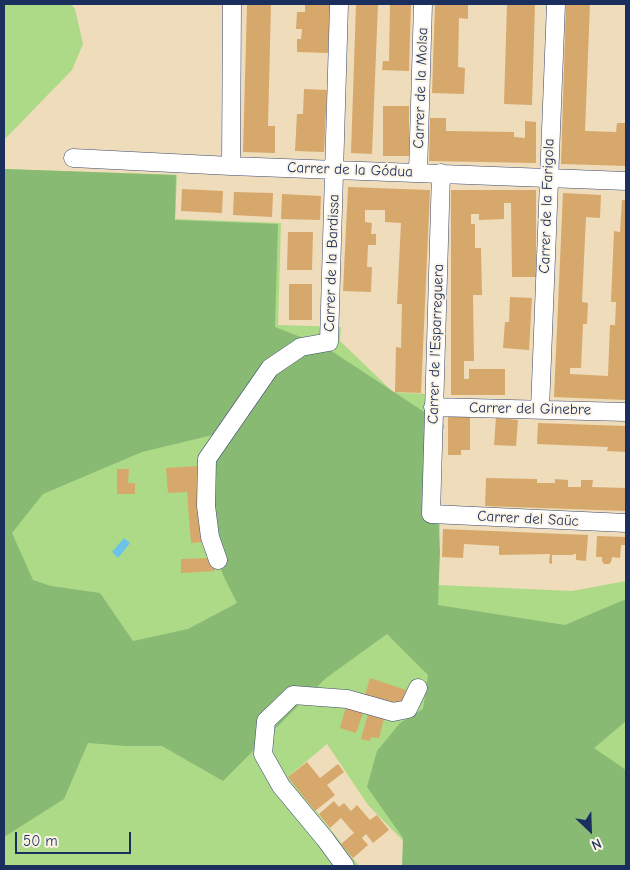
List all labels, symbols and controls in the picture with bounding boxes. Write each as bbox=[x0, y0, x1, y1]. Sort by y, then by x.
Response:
street label: Carrer de la Molsa bbox=[410, 27, 432, 149]
street label: Carrer de la Farigola bbox=[536, 138, 558, 274]
street label: Carrer de la Gódua bbox=[287, 159, 413, 181]
street label: Carrer de la Bardissa bbox=[321, 194, 343, 332]
street label: Carrer de l'Esparreguera bbox=[424, 264, 448, 424]
street label: Carrer del Ginebre bbox=[469, 399, 591, 419]
street label: Carrer del Saüc bbox=[477, 507, 579, 531]
north arrow bbox=[565, 805, 615, 855]
scale bar bbox=[18, 822, 134, 854]
text: 50 m bbox=[23, 832, 58, 850]
text: N bbox=[589, 835, 604, 854]

